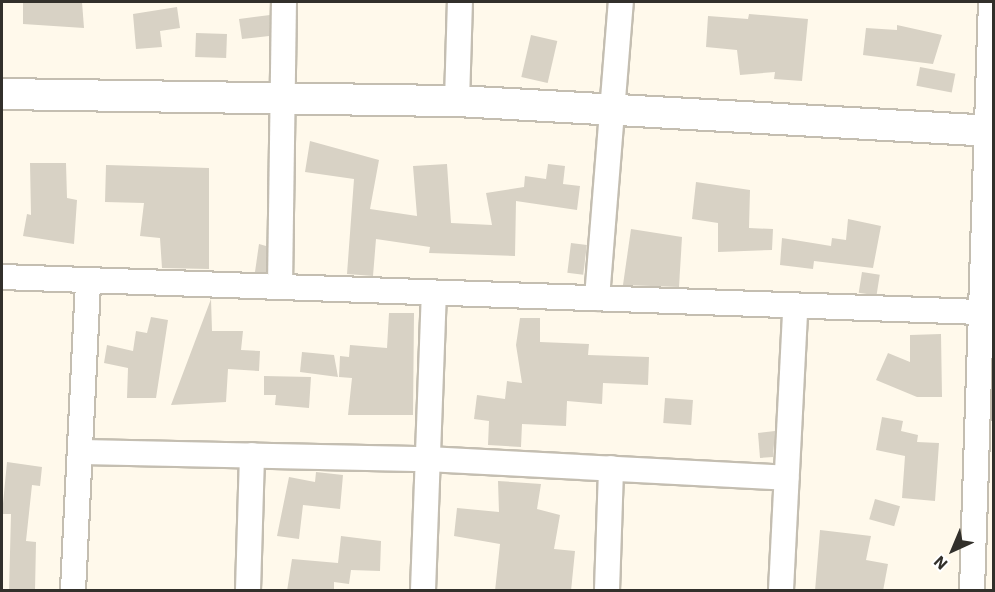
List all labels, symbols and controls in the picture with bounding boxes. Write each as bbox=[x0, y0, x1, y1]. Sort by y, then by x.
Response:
north arrow bbox=[923, 520, 983, 580]
text: N bbox=[929, 552, 952, 574]

